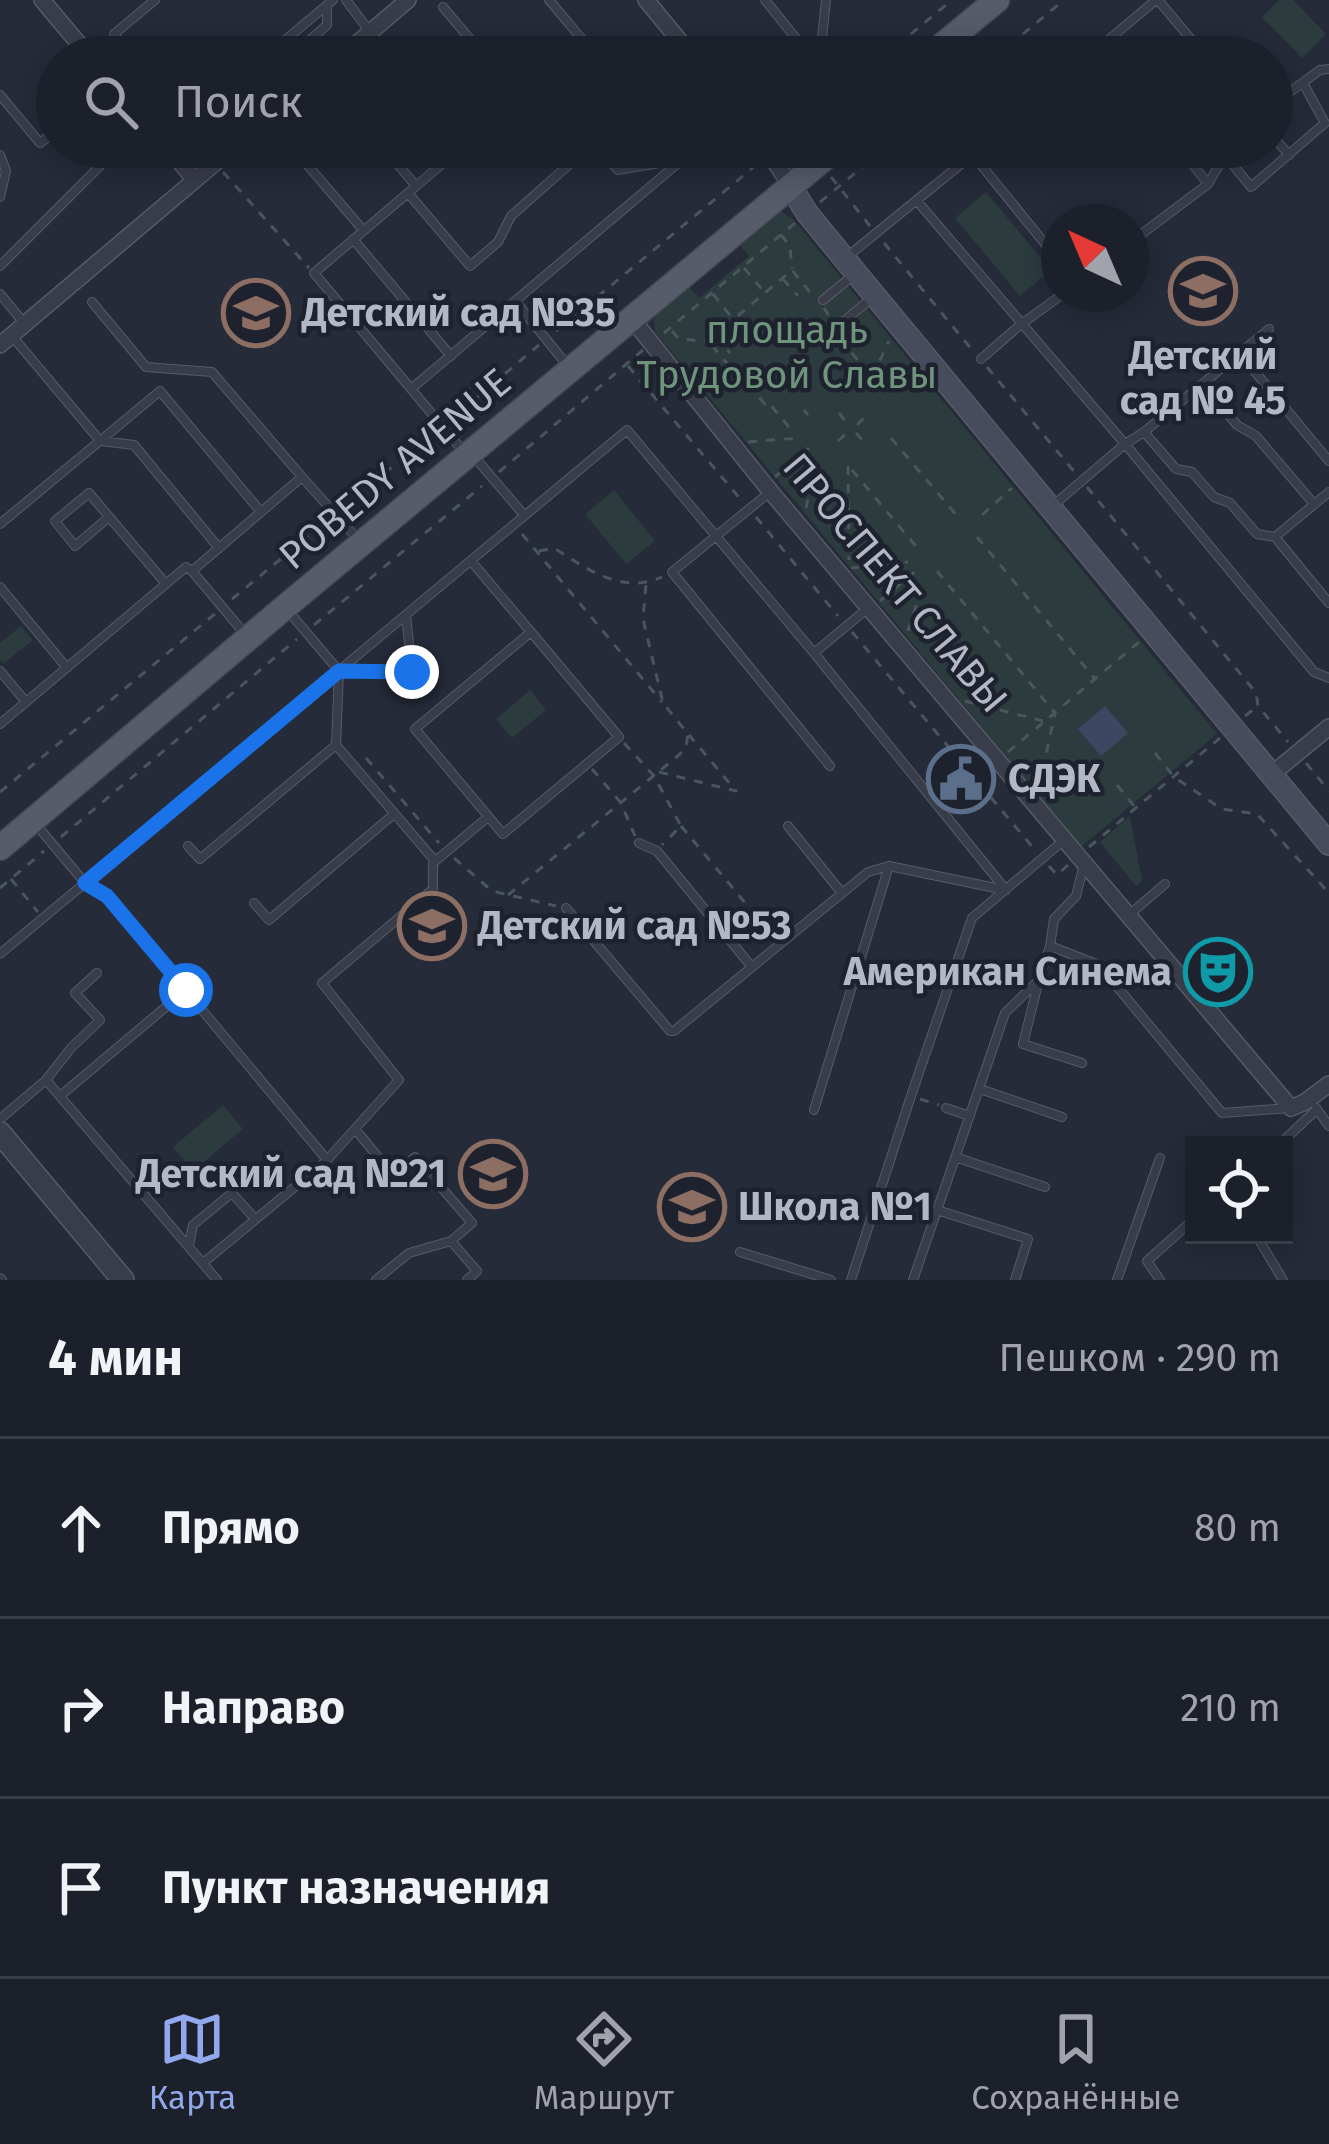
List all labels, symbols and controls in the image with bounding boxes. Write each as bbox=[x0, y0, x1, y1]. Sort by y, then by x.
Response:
search box bbox=[36, 36, 1293, 168]
icon: search bbox=[78, 69, 144, 135]
text: Поиск bbox=[174, 75, 303, 129]
north arrow bbox=[1041, 204, 1149, 312]
school or university icon: Детский сад № 45 bbox=[1168, 256, 1238, 326]
school or university icon: Детский сад №35 bbox=[221, 278, 291, 348]
place label: Детский сад №35 bbox=[301, 290, 616, 336]
park label: площадь Трудовой Славы bbox=[637, 307, 937, 398]
place label: Детский сад № 45 bbox=[1120, 333, 1286, 424]
street label: POBEDY AVENUE bbox=[270, 359, 520, 579]
street label: ПРОСПЕКТ СЛАВЫ bbox=[773, 444, 1017, 722]
route end bbox=[385, 645, 439, 699]
public building icon: СДЭК bbox=[926, 744, 996, 814]
place label: СДЭК bbox=[1008, 756, 1101, 802]
school or university icon: Детский сад №53 bbox=[397, 891, 467, 961]
place label: Детский сад №53 bbox=[477, 903, 792, 949]
theatre icon: Американ Синема bbox=[1183, 937, 1253, 1007]
place label: Американ Синема bbox=[843, 949, 1172, 995]
route start bbox=[159, 963, 213, 1017]
map controls bbox=[1185, 1136, 1293, 1244]
button: locate bbox=[1185, 1136, 1293, 1244]
school or university icon: Детский сад №21 bbox=[458, 1139, 528, 1209]
place label: Детский сад №21 bbox=[135, 1151, 446, 1197]
school or university icon: Школа №1 bbox=[657, 1172, 727, 1242]
place label: Школа №1 bbox=[738, 1184, 932, 1230]
text: 4 мин bbox=[48, 1327, 183, 1389]
text: Пешком · 290 m bbox=[999, 1335, 1281, 1381]
icon: ahead bbox=[48, 1495, 114, 1561]
text: Прямо bbox=[162, 1501, 300, 1555]
text: 80 m bbox=[1194, 1505, 1281, 1551]
icon: right bbox=[48, 1675, 114, 1741]
text: Направо bbox=[162, 1681, 345, 1735]
text: 210 m bbox=[1180, 1685, 1281, 1731]
icon: arrive bbox=[48, 1855, 114, 1921]
text: Пункт назначения bbox=[162, 1861, 550, 1915]
tab: Карта bbox=[149, 2006, 236, 2118]
tab: Маршрут bbox=[534, 2006, 674, 2118]
tab: Сохранённые bbox=[971, 2006, 1180, 2118]

